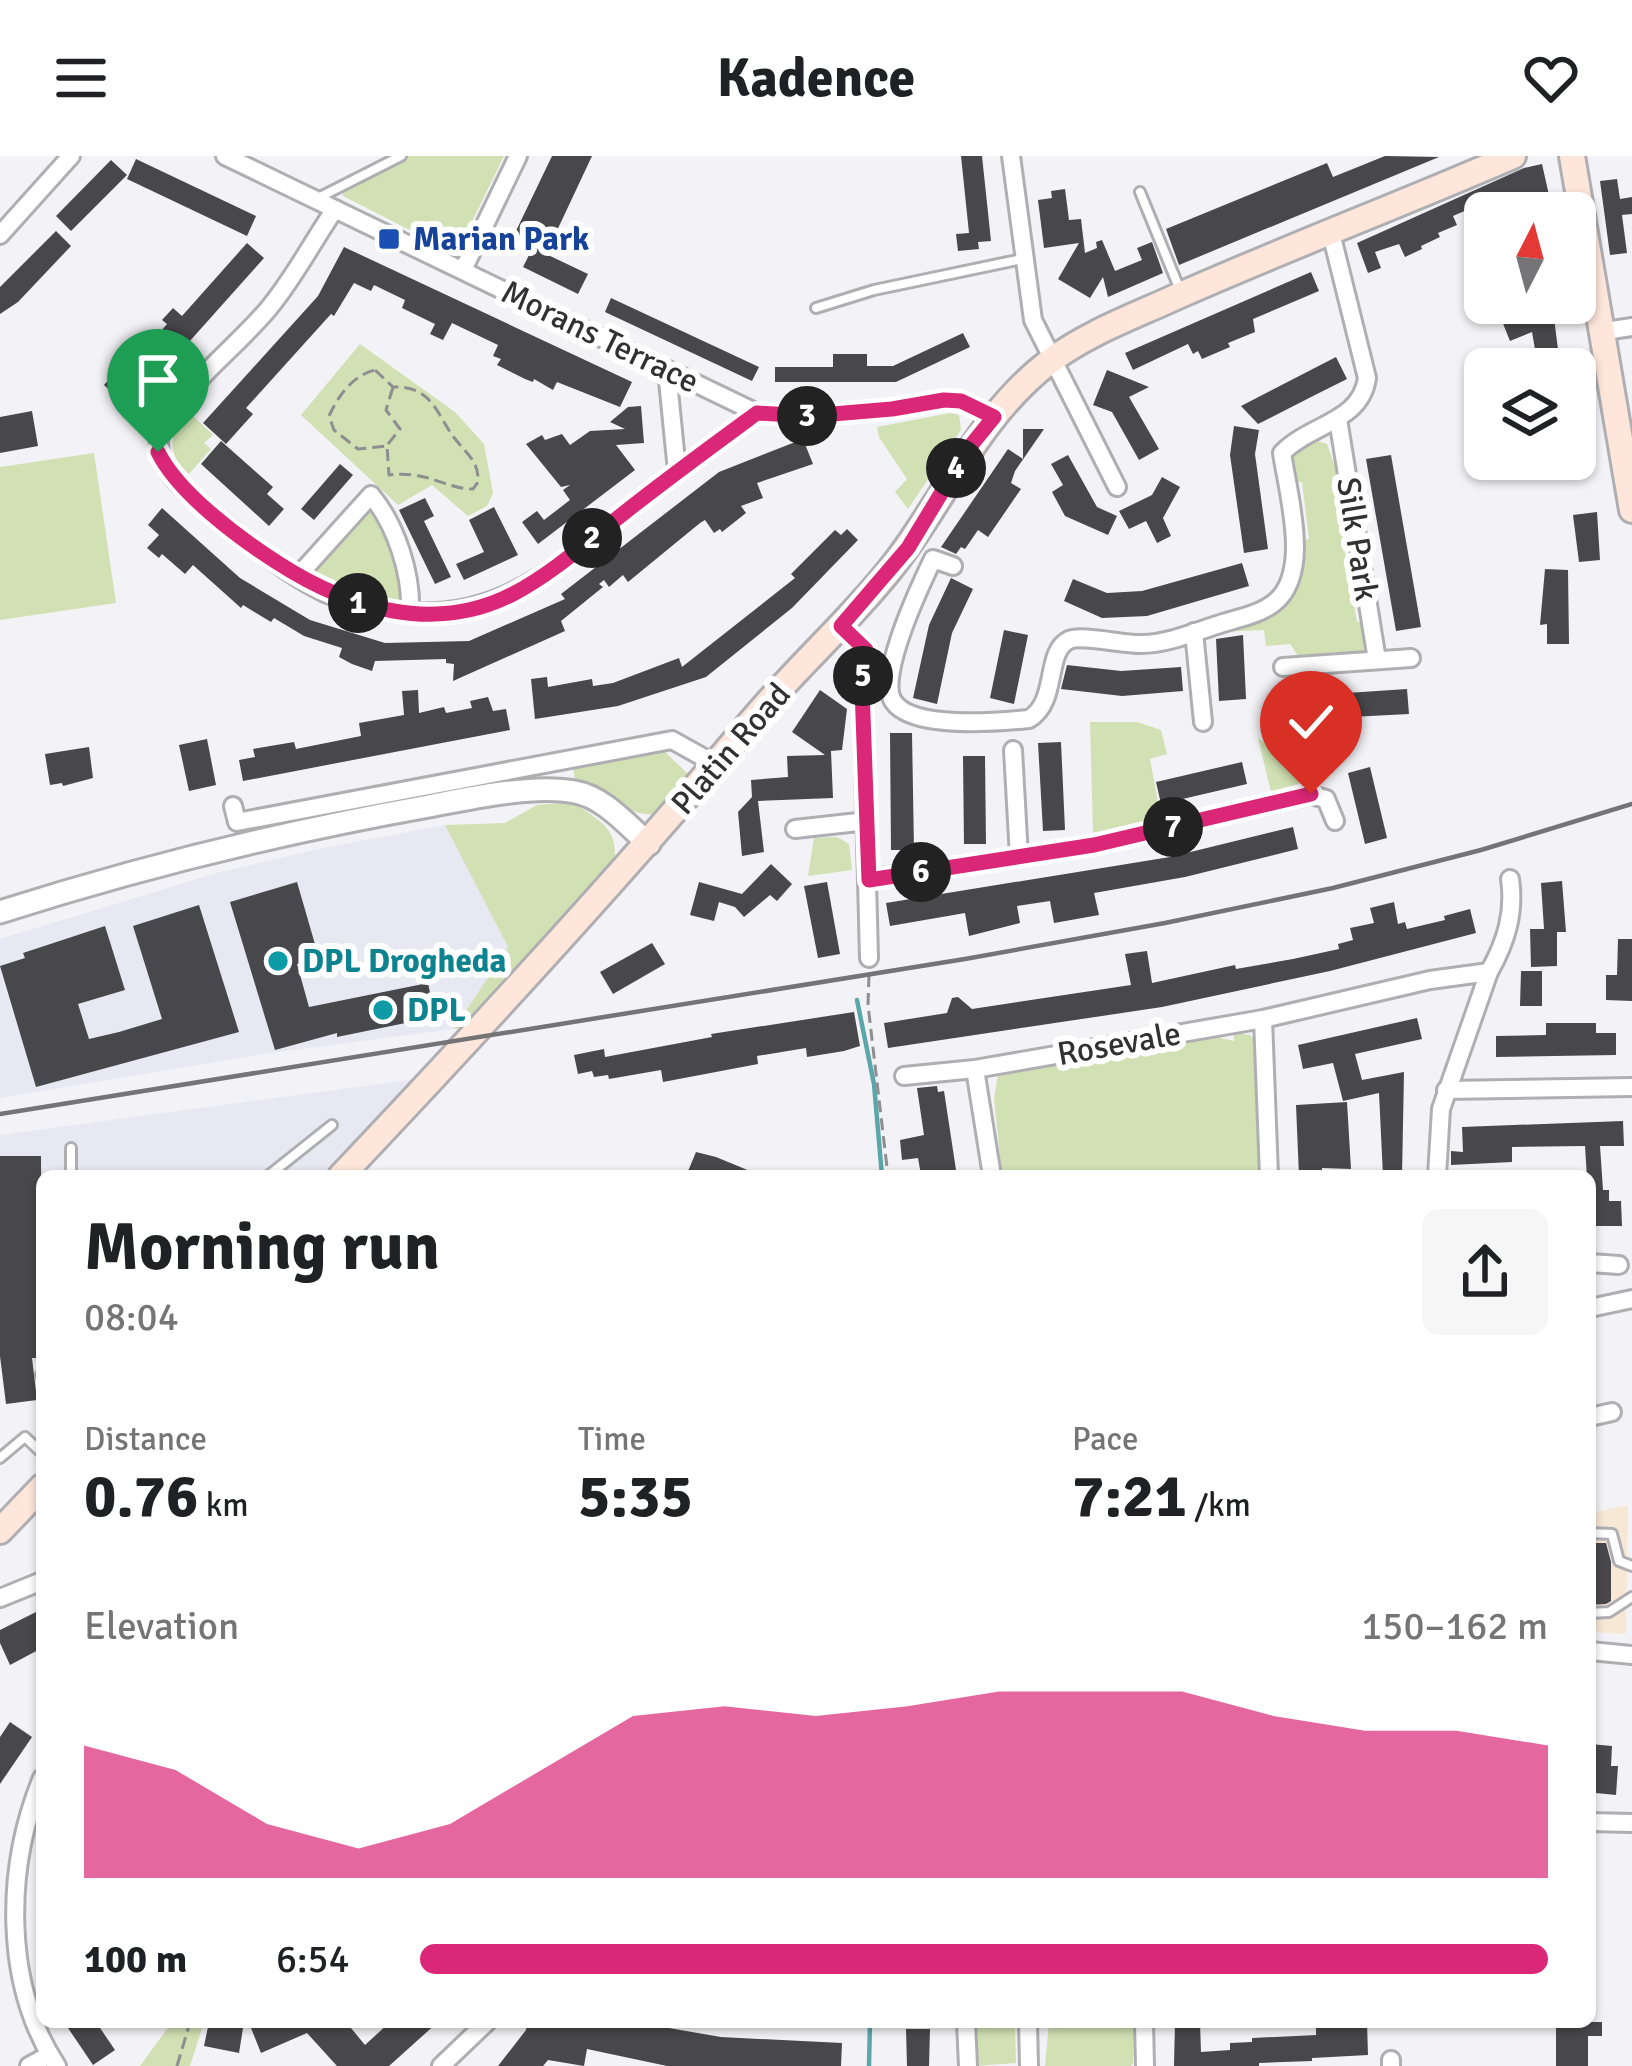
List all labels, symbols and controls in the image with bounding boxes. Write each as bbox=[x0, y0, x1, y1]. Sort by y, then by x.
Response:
icon: menu bbox=[48, 45, 114, 111]
text: Kadence bbox=[717, 45, 915, 112]
icon: heart bbox=[1518, 45, 1584, 111]
north arrow bbox=[1464, 192, 1596, 324]
map controls bbox=[1464, 192, 1596, 480]
place label: Marian Park bbox=[413, 219, 590, 260]
marker: Marian Park bbox=[376, 226, 402, 252]
street label: Morans Terrace bbox=[495, 272, 705, 402]
pin bbox=[107, 329, 209, 452]
icon: arrive bbox=[125, 347, 191, 413]
button: layers bbox=[1464, 348, 1596, 480]
pin: 3 bbox=[777, 386, 837, 446]
text: 3 bbox=[798, 395, 816, 436]
pin: 4 bbox=[926, 438, 986, 498]
text: 4 bbox=[947, 447, 965, 488]
street label: Silk Park bbox=[1327, 474, 1387, 604]
pin: 2 bbox=[562, 508, 622, 568]
text: 2 bbox=[583, 517, 601, 558]
pin: 1 bbox=[328, 573, 388, 633]
text: 1 bbox=[349, 582, 367, 623]
pin: 5 bbox=[833, 646, 893, 706]
text: 5 bbox=[854, 655, 872, 696]
pin bbox=[1260, 671, 1362, 794]
street label: Platin Road bbox=[663, 675, 799, 823]
icon: check bbox=[1278, 689, 1344, 755]
pin: 7 bbox=[1143, 797, 1203, 857]
text: 7 bbox=[1164, 806, 1182, 847]
pin: 6 bbox=[891, 842, 951, 902]
text: 6 bbox=[912, 851, 930, 892]
place label: DPL Drogheda bbox=[302, 941, 507, 982]
marker: DPL Drogheda bbox=[265, 948, 291, 974]
place label: DPL bbox=[407, 990, 466, 1031]
marker: DPL bbox=[370, 997, 396, 1023]
street label: Rosevale bbox=[1054, 1013, 1184, 1075]
text: Morning run bbox=[84, 1207, 440, 1288]
button: share bbox=[1422, 1209, 1548, 1335]
text: 08:04 bbox=[84, 1293, 179, 1341]
text: Distance bbox=[84, 1419, 207, 1460]
text: Time bbox=[578, 1419, 646, 1460]
text: Pace bbox=[1072, 1419, 1138, 1460]
text: 0.76 bbox=[84, 1460, 198, 1534]
text: 5:35 bbox=[578, 1460, 693, 1534]
text: 7:21 bbox=[1072, 1460, 1187, 1534]
text: km bbox=[198, 1485, 249, 1526]
text: /km bbox=[1187, 1485, 1251, 1526]
text: Elevation bbox=[84, 1602, 239, 1650]
text: 150–162 m bbox=[1361, 1602, 1548, 1650]
text: 100 m bbox=[84, 1935, 187, 1983]
text: 6:54 bbox=[276, 1935, 350, 1983]

